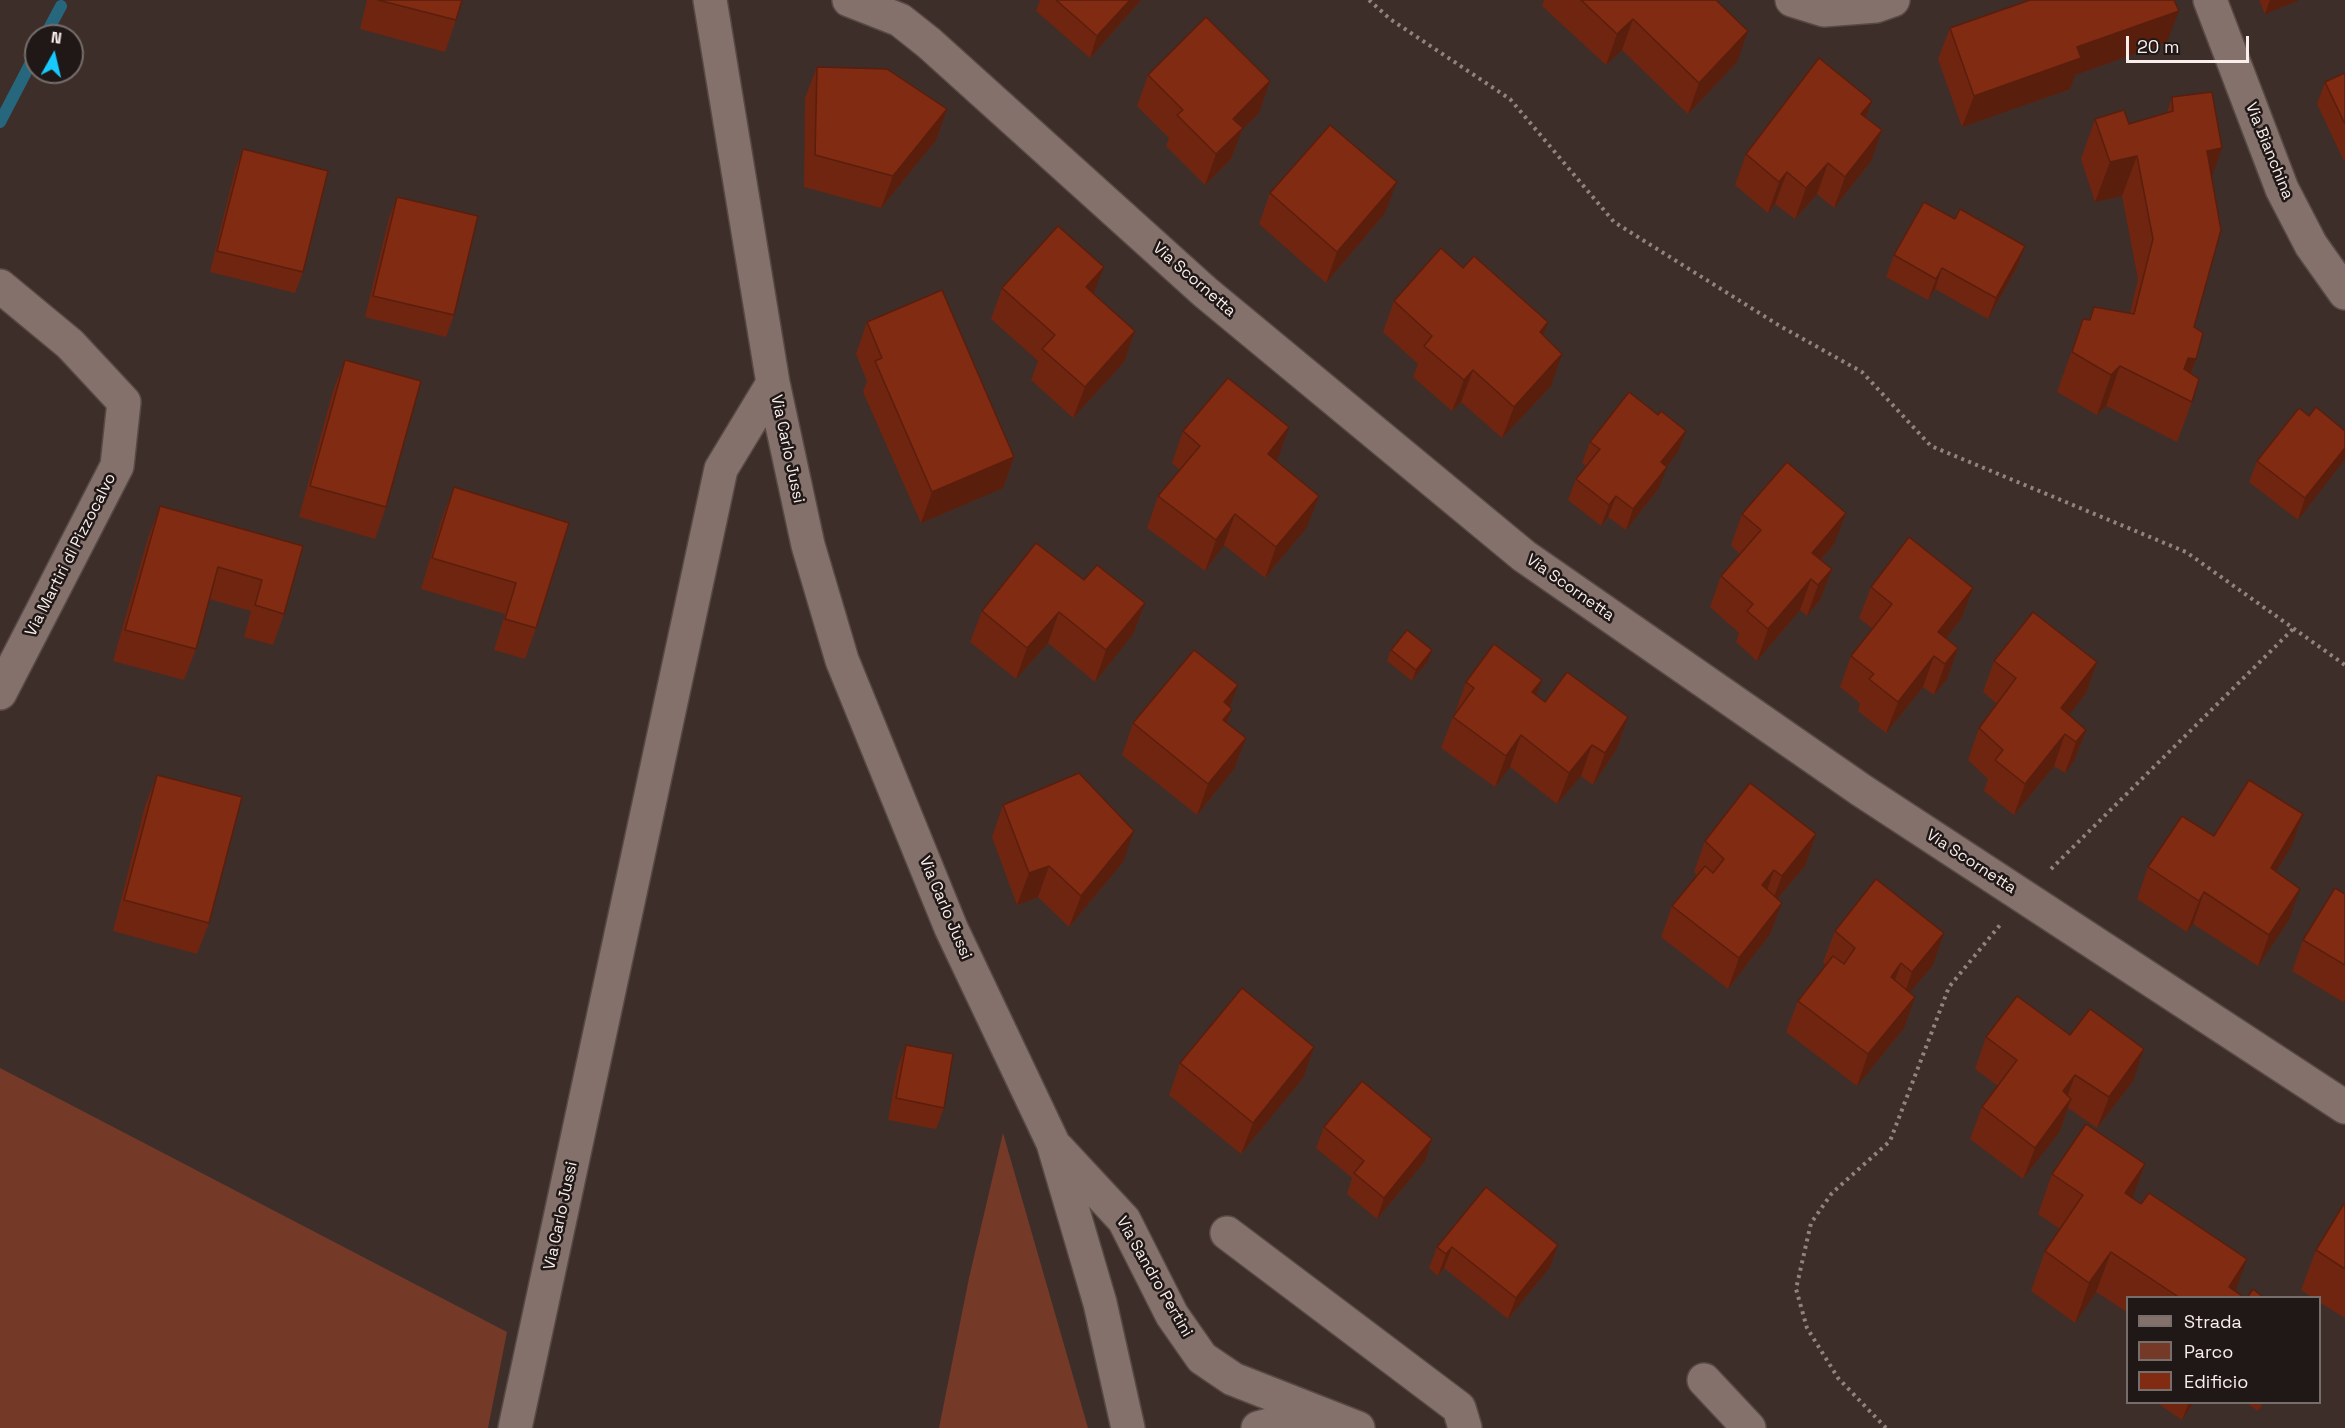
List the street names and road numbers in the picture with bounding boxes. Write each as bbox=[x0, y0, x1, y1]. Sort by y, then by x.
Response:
street label: Via Bianchina bbox=[2241, 100, 2297, 202]
street label: Via Scornetta bbox=[1149, 239, 1239, 321]
street label: Via Carlo Jussi bbox=[766, 393, 808, 505]
street label: Via Martiri di Pizzocalvo bbox=[21, 470, 121, 640]
street label: Via Scornetta bbox=[1522, 550, 1618, 626]
street label: Via Scornetta bbox=[1922, 826, 2020, 898]
street label: Via Carlo Jussi bbox=[915, 854, 975, 962]
street label: Via Carlo Jussi bbox=[540, 1160, 582, 1272]
street label: Via Sandro Pertini bbox=[1112, 1213, 1196, 1341]

